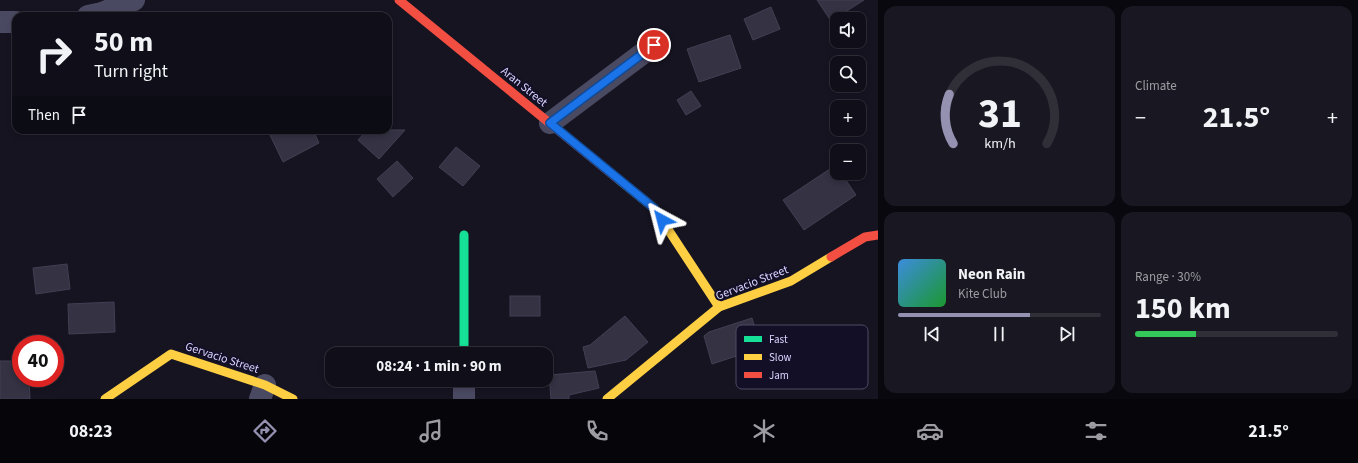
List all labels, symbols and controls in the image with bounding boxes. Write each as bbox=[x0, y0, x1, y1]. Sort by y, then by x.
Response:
map controls bbox=[830, 12, 866, 180]
button: sound bbox=[830, 12, 866, 48]
text: 50 m bbox=[94, 22, 153, 62]
icon: right bbox=[28, 28, 80, 80]
pin bbox=[637, 28, 671, 62]
icon: arrive bbox=[643, 34, 665, 56]
button: search bbox=[830, 56, 866, 92]
text: Turn right bbox=[94, 59, 168, 84]
street label: Aran Street bbox=[497, 63, 551, 111]
text: Climate bbox=[1135, 77, 1177, 95]
text: 31 bbox=[978, 84, 1021, 144]
text: 21.5° bbox=[1203, 96, 1270, 139]
button: + bbox=[830, 100, 866, 136]
text: − bbox=[1135, 102, 1146, 134]
text: + bbox=[1327, 102, 1338, 134]
icon: arrive bbox=[68, 104, 90, 126]
text: Then bbox=[28, 105, 60, 126]
text: km/h bbox=[984, 132, 1015, 153]
button: − bbox=[830, 144, 866, 180]
position arrow bbox=[641, 199, 683, 241]
street label: Gervacio Street bbox=[713, 261, 791, 305]
text: Neon Rain bbox=[958, 264, 1025, 285]
text: Range · 30% bbox=[1135, 268, 1201, 286]
text: Kite Club bbox=[958, 285, 1007, 303]
text: 150 km bbox=[1135, 287, 1231, 330]
icon: previous bbox=[921, 323, 943, 345]
icon: pause bbox=[988, 323, 1010, 345]
icon: next bbox=[1056, 323, 1078, 345]
legend bbox=[736, 325, 868, 389]
text: Fast bbox=[769, 332, 788, 347]
speed limit sign: 40 bbox=[12, 335, 64, 387]
street label: Gervacio Street bbox=[183, 338, 261, 378]
text: Slow bbox=[769, 350, 792, 365]
text: 08:24 · 1 min · 90 m bbox=[376, 356, 502, 377]
text: Jam bbox=[769, 368, 789, 383]
icon: directions bbox=[251, 417, 279, 445]
icon: music bbox=[417, 417, 445, 445]
icon: phone bbox=[583, 417, 611, 445]
icon: climate bbox=[750, 417, 778, 445]
icon: car bbox=[916, 417, 944, 445]
icon: filters bbox=[1082, 417, 1110, 445]
text: 08:23 bbox=[69, 419, 113, 444]
text: 21.5° bbox=[1248, 419, 1289, 444]

